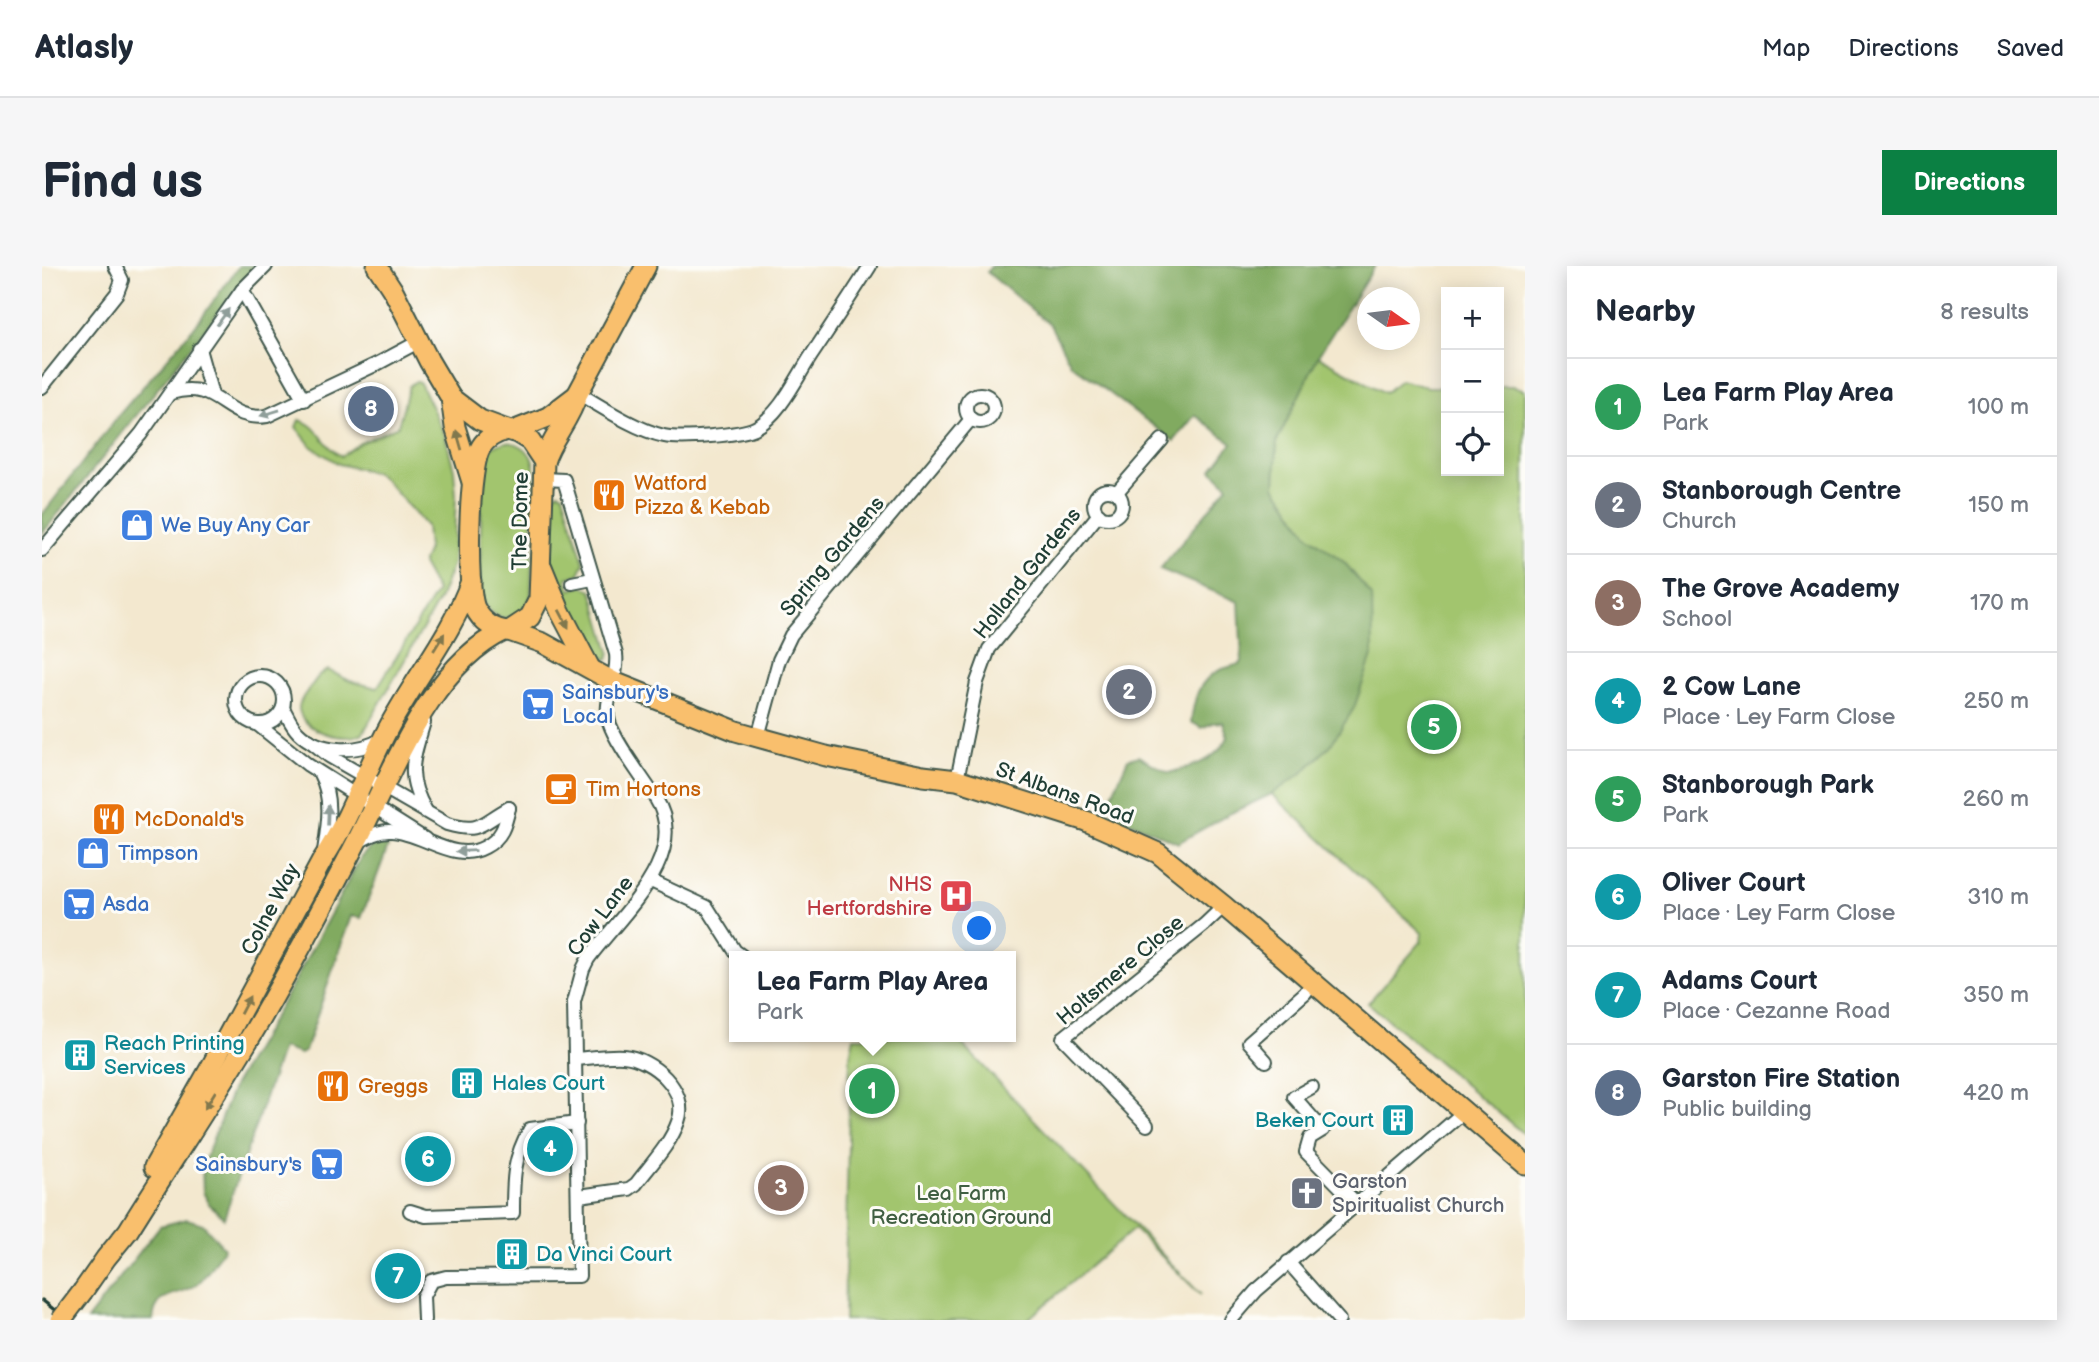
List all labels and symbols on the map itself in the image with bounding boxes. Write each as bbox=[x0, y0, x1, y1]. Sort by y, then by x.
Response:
north arrow bbox=[1357, 287, 1420, 350]
one-way arrow bbox=[216, 308, 230, 326]
pin: 8 bbox=[348, 383, 394, 435]
one-way arrow bbox=[259, 409, 280, 419]
one-way arrow bbox=[453, 430, 463, 451]
place label: Watford Pizza & Kebab bbox=[634, 471, 771, 520]
street label: The Dome bbox=[507, 472, 534, 571]
restaurant icon: Watford Pizza & Kebab bbox=[590, 476, 628, 514]
street label: Spring Gardens bbox=[775, 491, 890, 621]
street label: Holland Gardens bbox=[968, 503, 1086, 644]
shop icon: We Buy Any Car bbox=[118, 506, 156, 544]
place label: We Buy Any Car bbox=[161, 513, 310, 538]
one-way arrow bbox=[558, 609, 570, 628]
one-way arrow bbox=[433, 632, 446, 651]
pin: 2 bbox=[1106, 666, 1152, 718]
place label: Sainsbury's Local bbox=[562, 680, 669, 729]
supermarket icon: Sainsbury's Local bbox=[519, 685, 557, 723]
pin: 5 bbox=[1411, 701, 1457, 753]
street label: St Albans Road bbox=[993, 757, 1137, 830]
cafe icon: Tim Hortons bbox=[542, 770, 580, 808]
place label: Tim Hortons bbox=[586, 777, 701, 802]
restaurant icon: McDonald's bbox=[90, 800, 128, 838]
one-way arrow bbox=[322, 803, 333, 825]
place label: McDonald's bbox=[134, 807, 244, 832]
shop icon: Timpson bbox=[74, 834, 112, 872]
place label: Timpson bbox=[118, 841, 198, 866]
one-way arrow bbox=[455, 845, 477, 856]
street label: Colne Way bbox=[236, 859, 305, 959]
street label: Cow Lane bbox=[562, 871, 639, 961]
place label: NHS Hertfordshire bbox=[807, 872, 932, 921]
hospital icon: NHS Hertfordshire bbox=[937, 877, 975, 915]
supermarket icon: Asda bbox=[60, 885, 98, 923]
place label: Asda bbox=[103, 892, 149, 917]
street label: Holtsmere Close bbox=[1052, 910, 1189, 1031]
your location bbox=[962, 911, 996, 945]
one-way arrow bbox=[238, 994, 250, 1014]
place label: Reach Printing Services bbox=[104, 1031, 245, 1080]
building icon: Reach Printing Services bbox=[61, 1036, 99, 1074]
building icon: Hales Court bbox=[448, 1064, 486, 1102]
pin: 1 bbox=[849, 1065, 895, 1117]
restaurant icon: Greggs bbox=[314, 1067, 352, 1105]
place label: Hales Court bbox=[492, 1071, 605, 1096]
place label: Greggs bbox=[358, 1074, 428, 1099]
one-way arrow bbox=[204, 1091, 217, 1110]
building icon: Beken Court bbox=[1379, 1101, 1417, 1139]
place label: Beken Court bbox=[1255, 1108, 1375, 1133]
pin: 4 bbox=[527, 1123, 573, 1175]
pin: 6 bbox=[405, 1133, 451, 1185]
supermarket icon: Sainsbury's bbox=[308, 1145, 346, 1183]
place label: Sainsbury's bbox=[195, 1152, 302, 1177]
pin: 3 bbox=[758, 1162, 804, 1214]
place label: Garston Spiritualist Church bbox=[1332, 1169, 1504, 1218]
church icon: Garston Spiritualist Church bbox=[1288, 1174, 1326, 1212]
park label: Lea Farm Recreation Ground bbox=[870, 1181, 1052, 1230]
building icon: Da Vinci Court bbox=[493, 1235, 531, 1273]
place label: Da Vinci Court bbox=[536, 1242, 673, 1267]
pin: 7 bbox=[375, 1250, 421, 1302]

